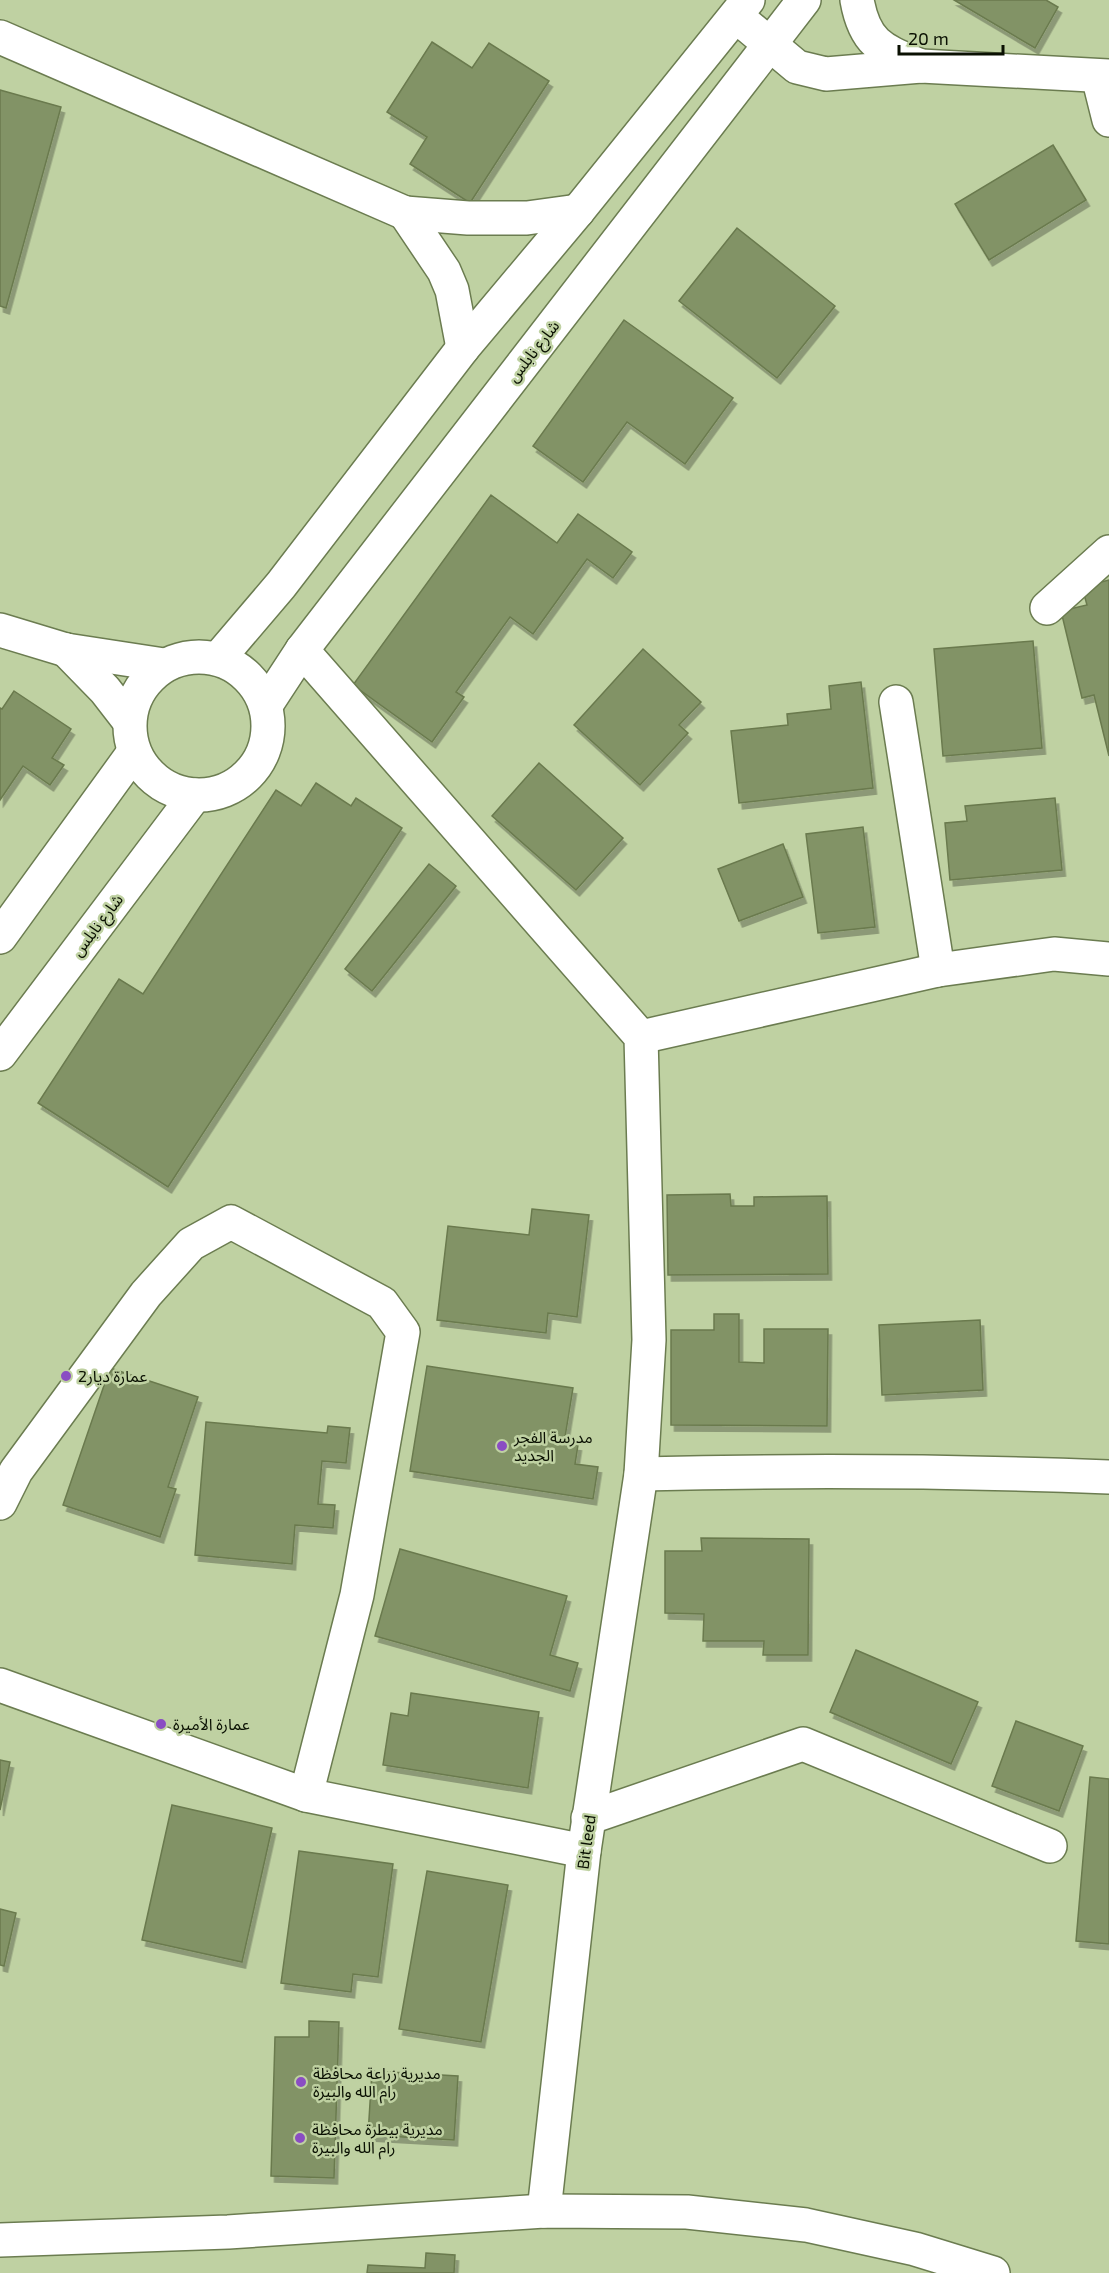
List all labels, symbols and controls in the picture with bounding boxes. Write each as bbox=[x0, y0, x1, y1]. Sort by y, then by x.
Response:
scale bar bbox=[899, 18, 1002, 56]
text: 20 m bbox=[908, 27, 949, 49]
street label: شارع نابلس bbox=[503, 316, 566, 388]
street label: شارع نابلس bbox=[67, 890, 129, 962]
place label: عمارة ديار2 bbox=[78, 1366, 147, 1386]
marker: عمارة ديار2 bbox=[59, 1369, 73, 1383]
place label: مدرسة الفجر الجديد bbox=[513, 1427, 593, 1464]
marker: مدرسة الفجر الجديد bbox=[495, 1439, 509, 1453]
place label: عمارة الأميرة bbox=[173, 1714, 250, 1734]
marker: عمارة الأميرة bbox=[154, 1717, 168, 1731]
street label: Bit leed bbox=[572, 1814, 599, 1870]
place label: مديرية زراعة محافظة رام الله والبيرة bbox=[313, 2063, 441, 2104]
marker: مديرية زراعة محافظة رام الله والبيرة bbox=[294, 2075, 308, 2089]
place label: مديرية بيطرة محافظة رام الله والبيرة bbox=[312, 2119, 443, 2160]
marker: مديرية بيطرة محافظة رام الله والبيرة bbox=[293, 2131, 307, 2145]

